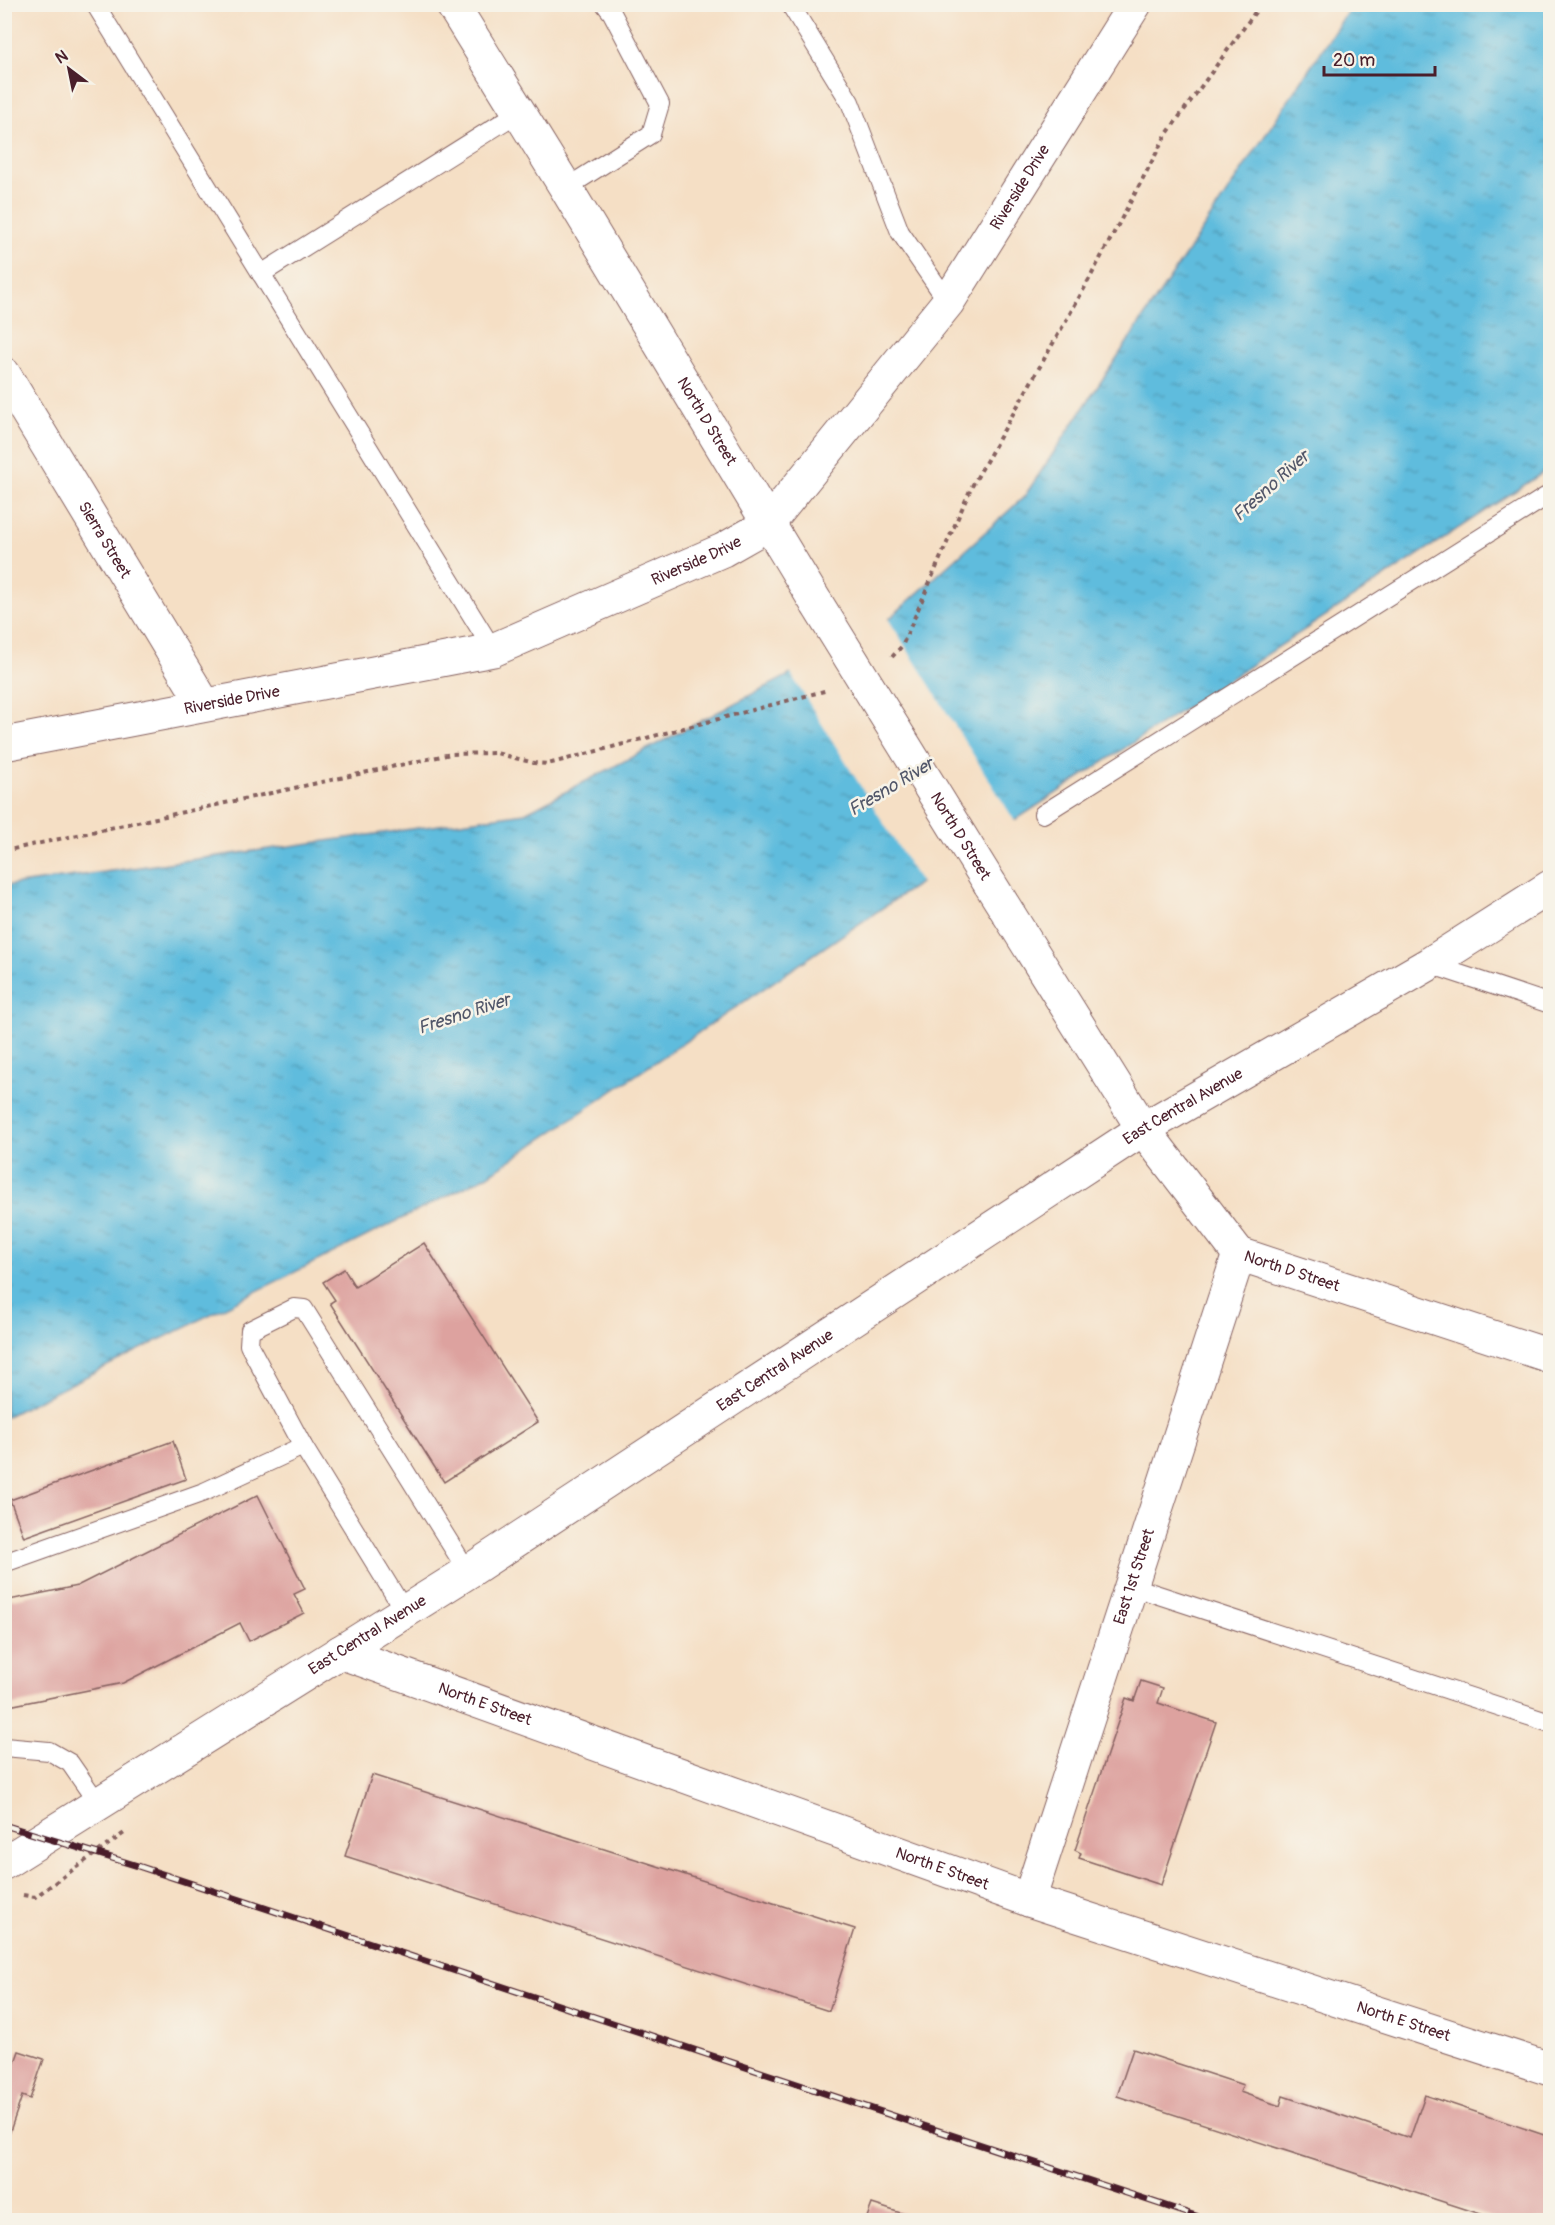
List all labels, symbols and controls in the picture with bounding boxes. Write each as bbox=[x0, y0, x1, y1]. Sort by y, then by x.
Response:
north arrow bbox=[39, 39, 99, 99]
scale bar bbox=[1324, 39, 1435, 77]
text: N bbox=[52, 46, 72, 68]
text: 20 m bbox=[1333, 49, 1375, 72]
street label: Riverside Drive bbox=[986, 141, 1054, 234]
street label: North D Street bbox=[673, 374, 741, 470]
water label: Fresno River bbox=[1228, 444, 1316, 527]
street label: Sierra Street bbox=[74, 498, 136, 582]
street label: Riverside Drive bbox=[648, 531, 745, 590]
street label: Riverside Drive bbox=[182, 681, 281, 719]
water label: Fresno River bbox=[844, 751, 940, 821]
street label: North D Street bbox=[926, 789, 995, 884]
water label: Fresno River bbox=[415, 988, 515, 1040]
street label: East Central Avenue bbox=[1119, 1064, 1246, 1149]
street label: North D Street bbox=[1242, 1246, 1343, 1297]
street label: East Central Avenue bbox=[713, 1325, 837, 1416]
street label: East 1st Street bbox=[1109, 1526, 1159, 1627]
street label: East Central Avenue bbox=[305, 1591, 430, 1680]
street label: North E Street bbox=[435, 1678, 535, 1730]
street label: North E Street bbox=[893, 1843, 992, 1895]
street label: North E Street bbox=[1354, 1997, 1454, 2046]

